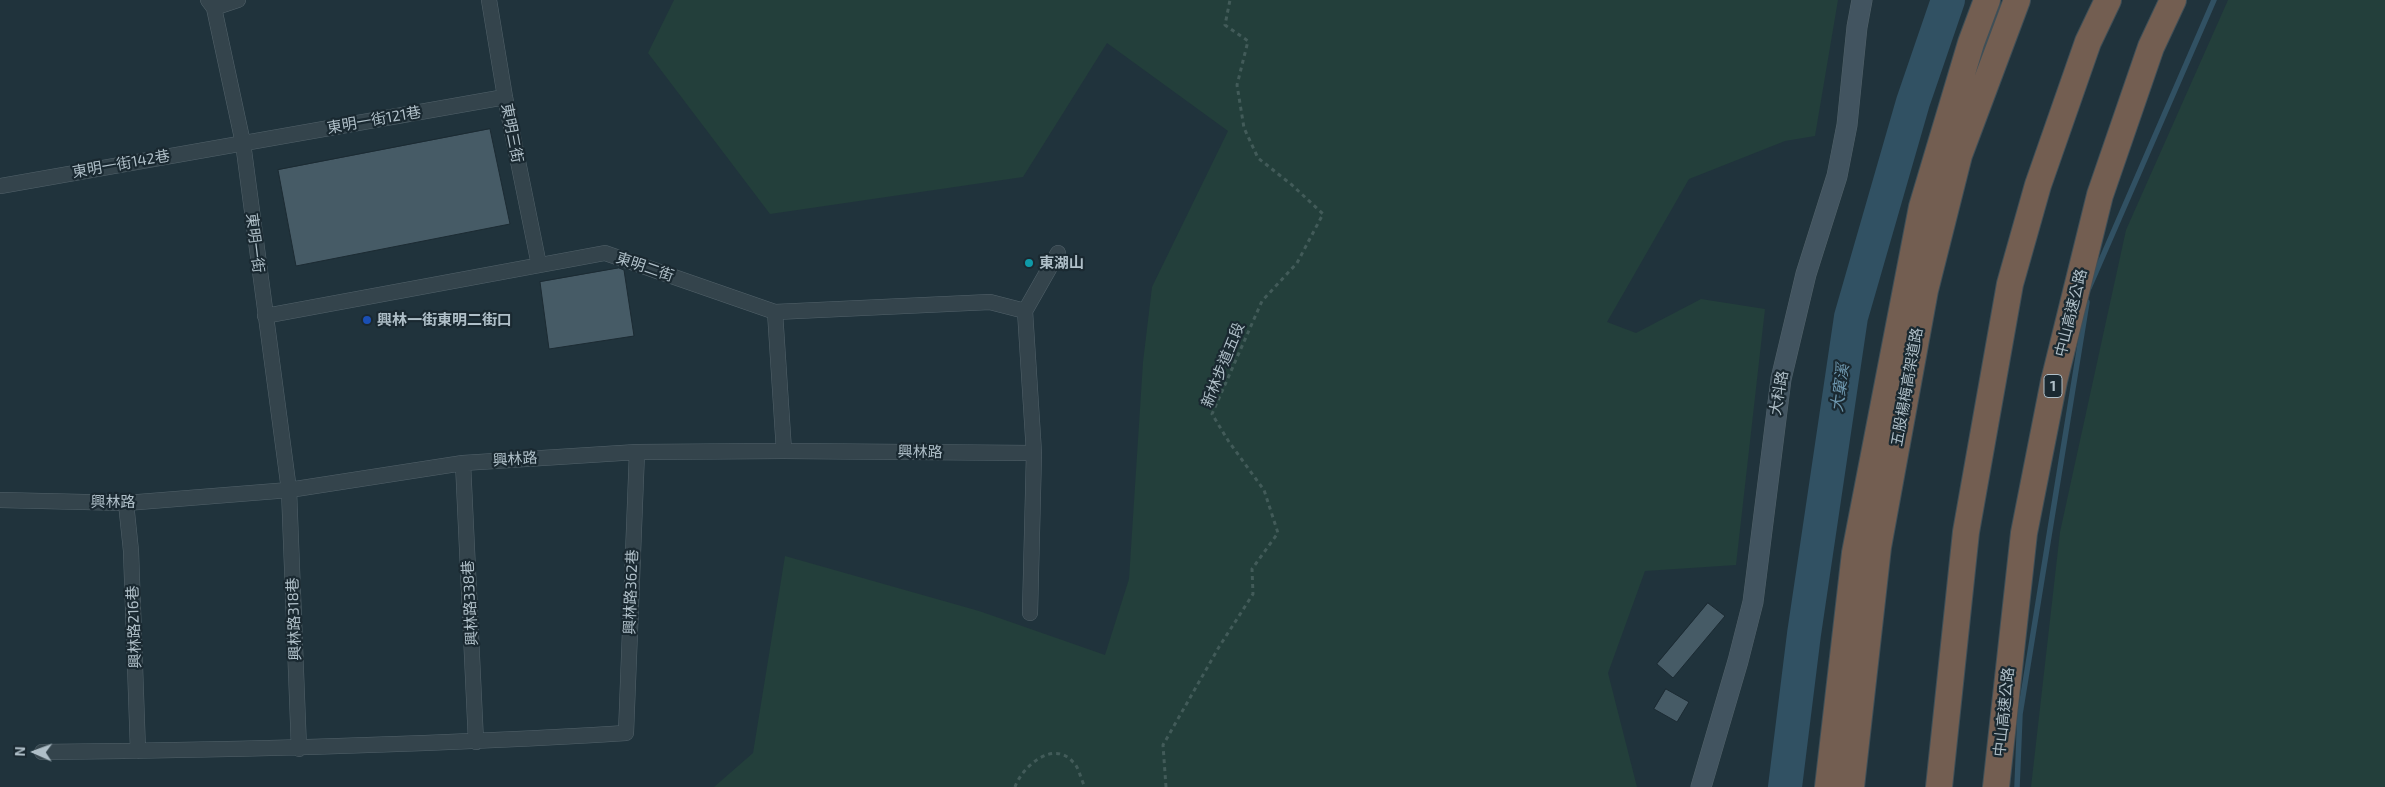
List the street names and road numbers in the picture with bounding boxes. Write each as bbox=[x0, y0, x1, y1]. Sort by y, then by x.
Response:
street label: 東明三街 bbox=[497, 102, 527, 164]
street label: 東明一街121巷 bbox=[325, 103, 423, 137]
street label: 東明一街142巷 bbox=[71, 147, 171, 181]
street label: 東明一街 bbox=[242, 212, 268, 274]
street label: 東明二街 bbox=[614, 249, 676, 285]
street label: 中山高速公路 bbox=[2051, 267, 2091, 359]
street label: 新林步道五段 bbox=[1198, 320, 1248, 410]
street label: 五股楊梅高架道路 bbox=[1888, 326, 1926, 448]
street label: 大科路 bbox=[1766, 369, 1792, 417]
road number: 1 bbox=[2044, 374, 2062, 398]
street label: 興林路 bbox=[897, 443, 943, 461]
street label: 興林路 bbox=[492, 448, 538, 470]
street label: 興林路 bbox=[91, 493, 135, 511]
street label: 興林路362巷 bbox=[621, 549, 641, 635]
street label: 興林路338巷 bbox=[459, 560, 481, 646]
street label: 興林路318巷 bbox=[284, 577, 304, 661]
street label: 興林路216巷 bbox=[124, 585, 144, 669]
street label: 中山高速公路 bbox=[1990, 666, 2018, 758]

